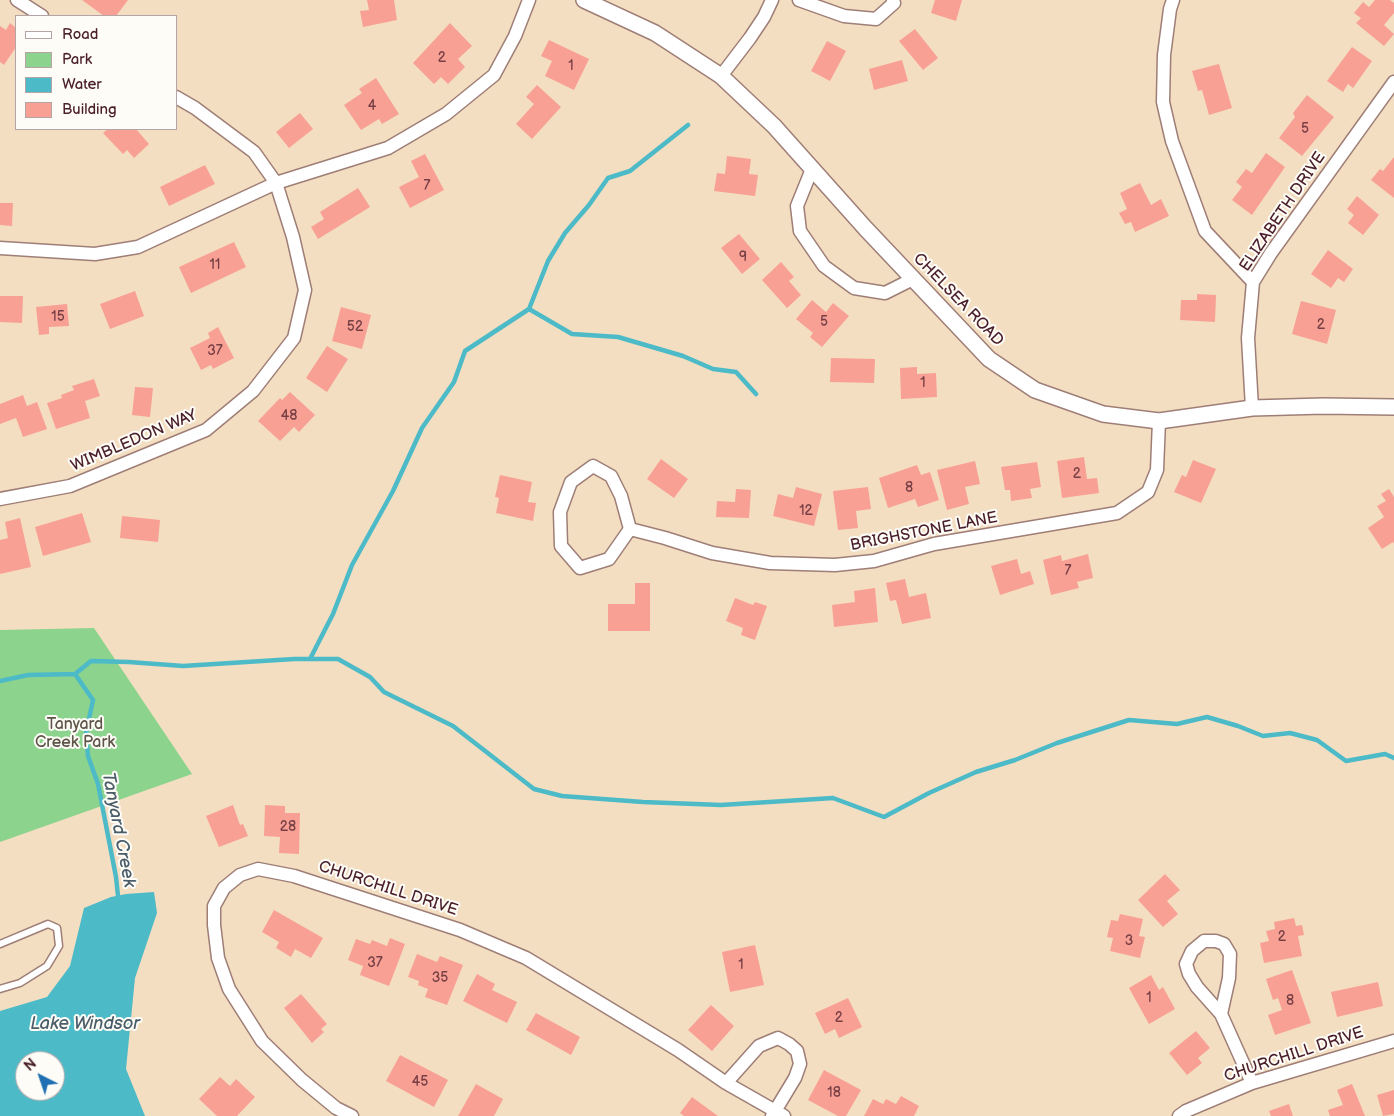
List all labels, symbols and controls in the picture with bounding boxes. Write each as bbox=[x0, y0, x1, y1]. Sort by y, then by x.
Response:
legend bbox=[15, 15, 178, 130]
text: Road bbox=[62, 25, 98, 44]
text: Park bbox=[62, 50, 92, 69]
house number: 2 bbox=[438, 50, 446, 66]
house number: 1 bbox=[568, 58, 574, 74]
text: Water bbox=[62, 75, 102, 94]
house number: 4 bbox=[368, 98, 376, 114]
text: Building bbox=[62, 100, 117, 119]
house number: 5 bbox=[1301, 121, 1309, 137]
street label: ELIZABETH DRIVE bbox=[1236, 149, 1330, 275]
house number: 7 bbox=[424, 178, 430, 194]
house number: 9 bbox=[739, 249, 747, 265]
street label: CHELSEA ROAD bbox=[909, 250, 1007, 350]
house number: 11 bbox=[210, 257, 220, 273]
house number: 15 bbox=[51, 309, 65, 325]
house number: 5 bbox=[820, 314, 828, 330]
house number: 2 bbox=[1317, 317, 1325, 333]
house number: 52 bbox=[347, 319, 363, 335]
house number: 37 bbox=[207, 343, 223, 359]
house number: 1 bbox=[920, 375, 926, 391]
street label: WIMBLEDON WAY bbox=[68, 406, 200, 476]
house number: 48 bbox=[281, 408, 297, 424]
house number: 2 bbox=[1073, 466, 1081, 482]
house number: 8 bbox=[905, 480, 913, 496]
house number: 12 bbox=[799, 503, 813, 519]
street label: BRIGHSTONE LANE bbox=[849, 508, 999, 556]
house number: 7 bbox=[1065, 563, 1071, 579]
park label: Tanyard Creek Park bbox=[35, 715, 115, 753]
water label: Tanyard Creek bbox=[96, 771, 140, 889]
house number: 28 bbox=[280, 819, 296, 835]
street label: CHURCHILL DRIVE bbox=[316, 857, 460, 921]
house number: 2 bbox=[1278, 929, 1286, 945]
house number: 3 bbox=[1125, 933, 1133, 949]
house number: 37 bbox=[367, 955, 383, 971]
house number: 1 bbox=[738, 957, 744, 973]
house number: 35 bbox=[432, 970, 448, 986]
house number: 1 bbox=[1146, 990, 1152, 1006]
house number: 8 bbox=[1286, 993, 1294, 1009]
house number: 2 bbox=[835, 1010, 843, 1026]
water label: Lake Windsor bbox=[30, 1013, 140, 1035]
street label: CHURCHILL DRIVE bbox=[1222, 1023, 1366, 1087]
north arrow bbox=[15, 1051, 65, 1101]
text: N bbox=[21, 1055, 40, 1075]
house number: 45 bbox=[412, 1074, 428, 1090]
house number: 18 bbox=[827, 1085, 841, 1101]

